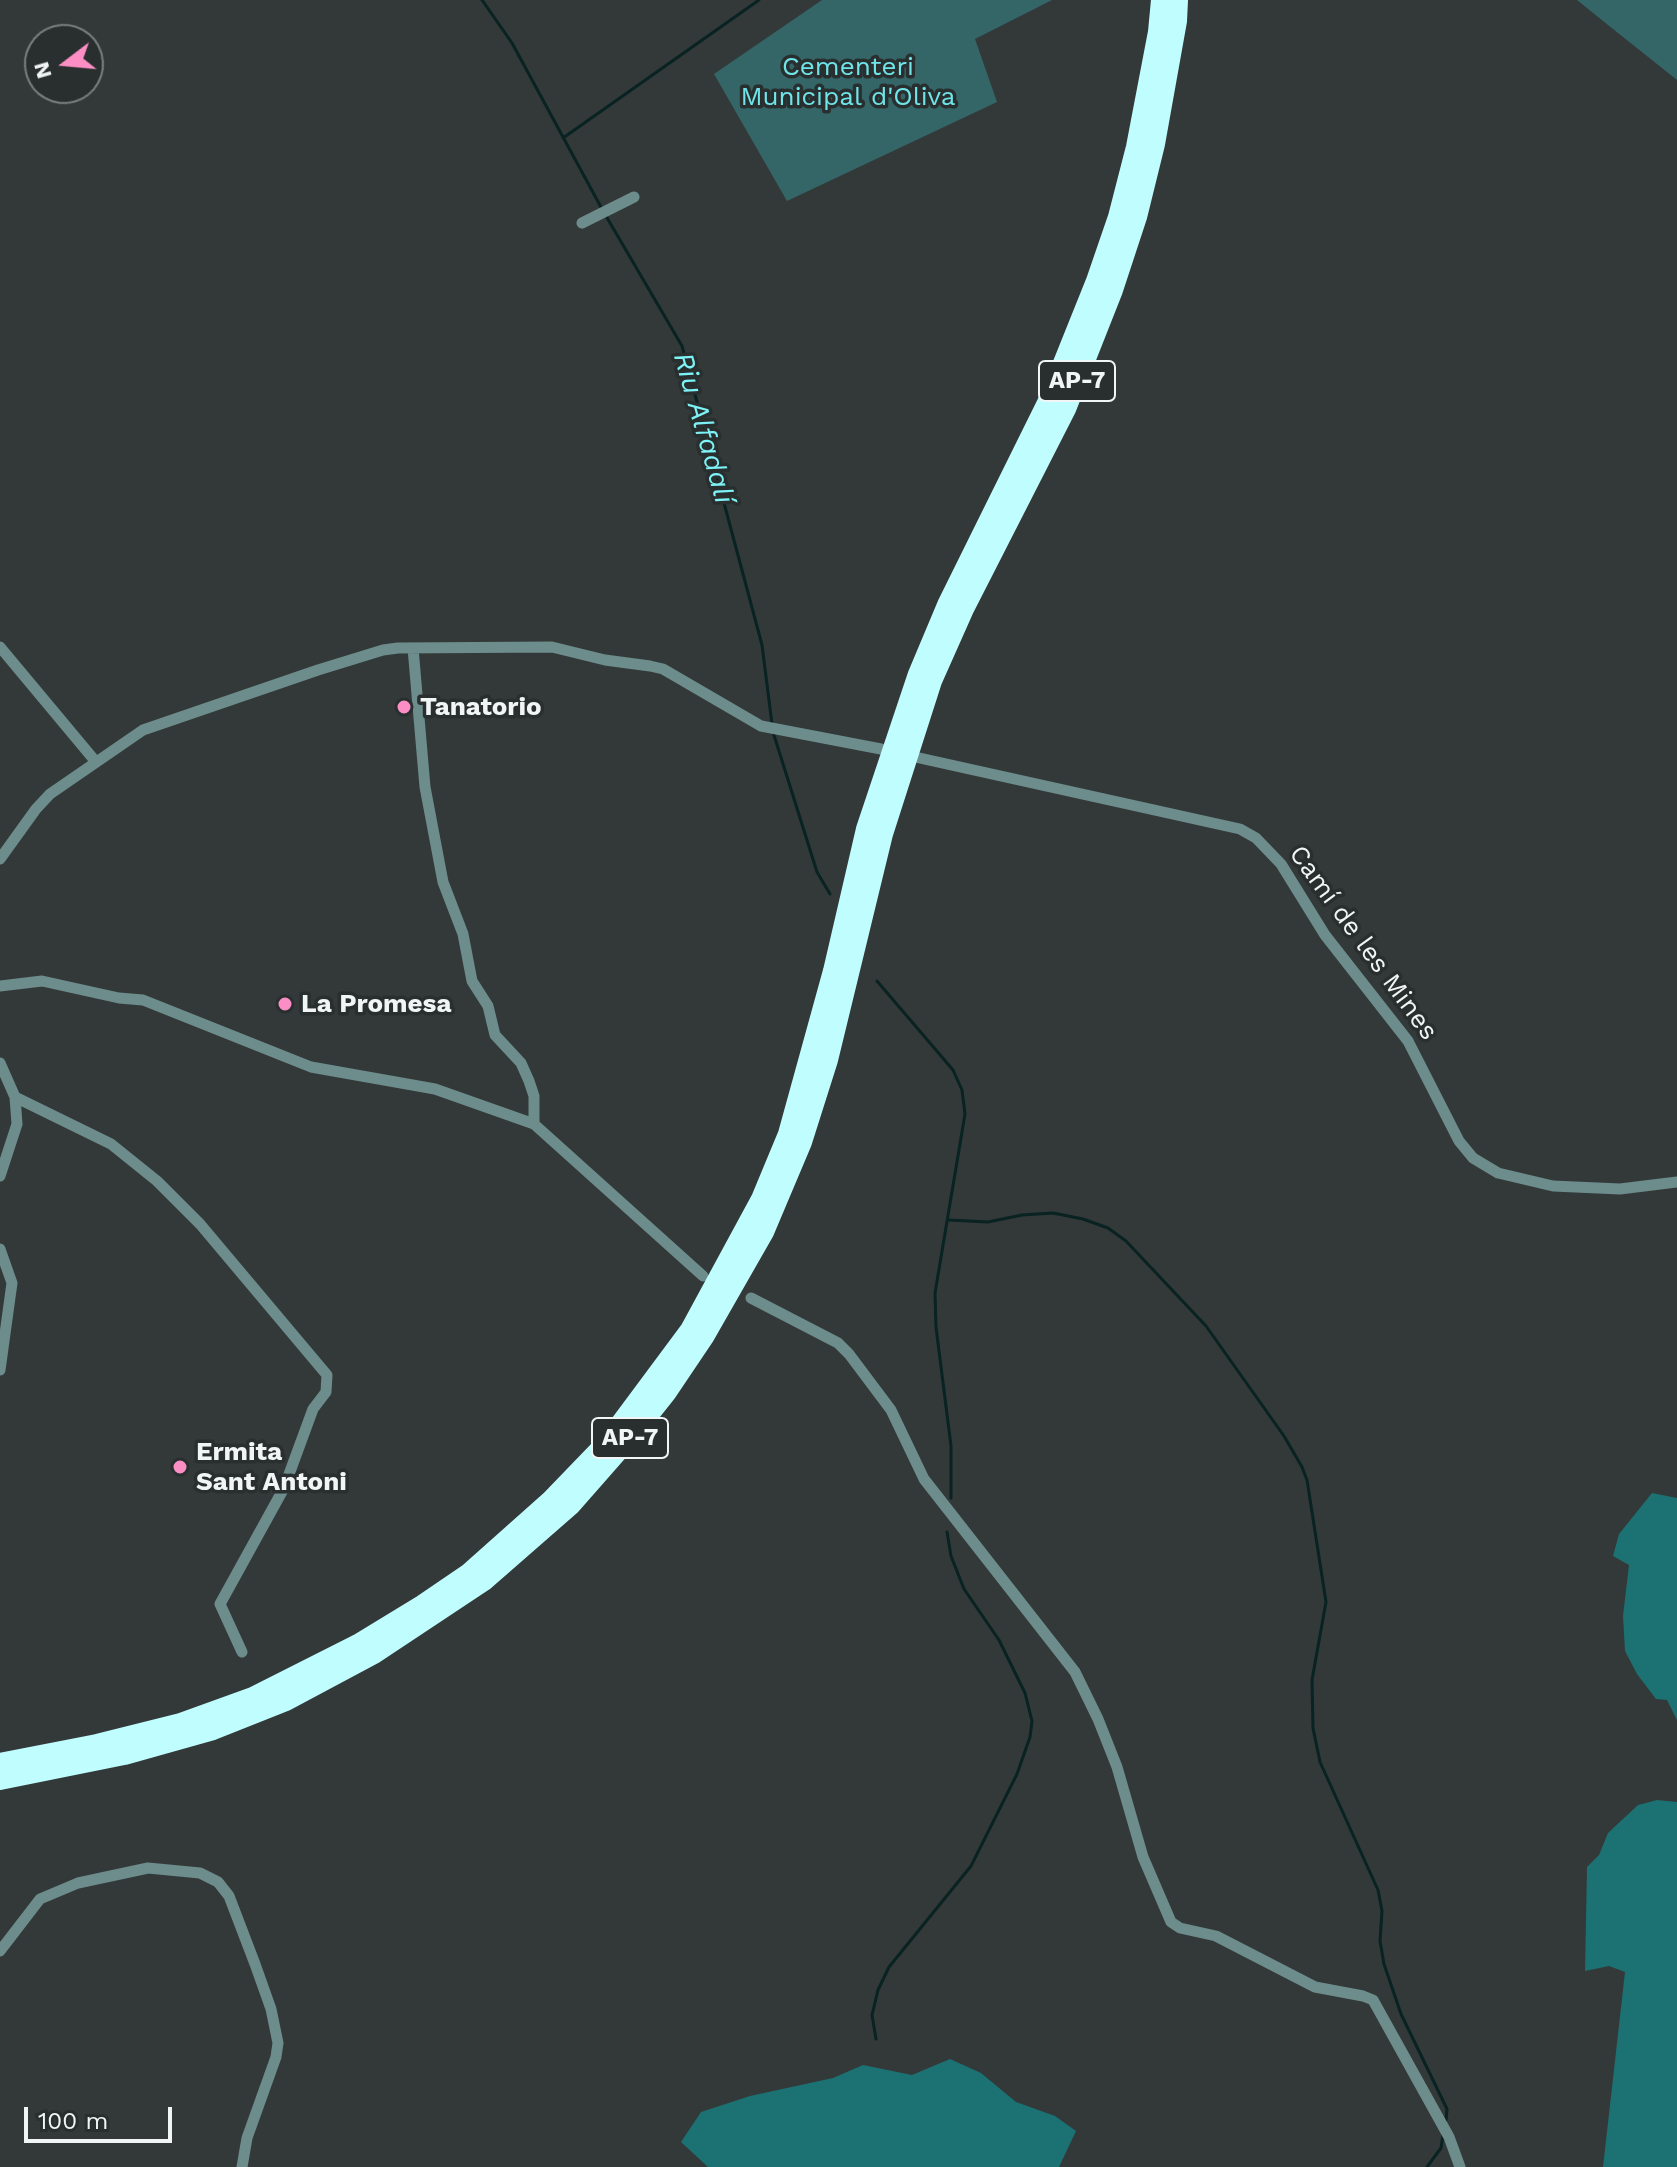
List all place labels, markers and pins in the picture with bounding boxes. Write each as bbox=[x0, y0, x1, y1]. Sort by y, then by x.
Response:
place label: Tanatorio bbox=[420, 691, 542, 723]
marker: Tanatorio bbox=[395, 698, 413, 716]
place label: La Promesa bbox=[301, 988, 452, 1020]
marker: La Promesa bbox=[276, 995, 294, 1013]
place label: Ermita Sant Antoni bbox=[196, 1436, 347, 1498]
marker: Ermita Sant Antoni bbox=[171, 1458, 189, 1476]

